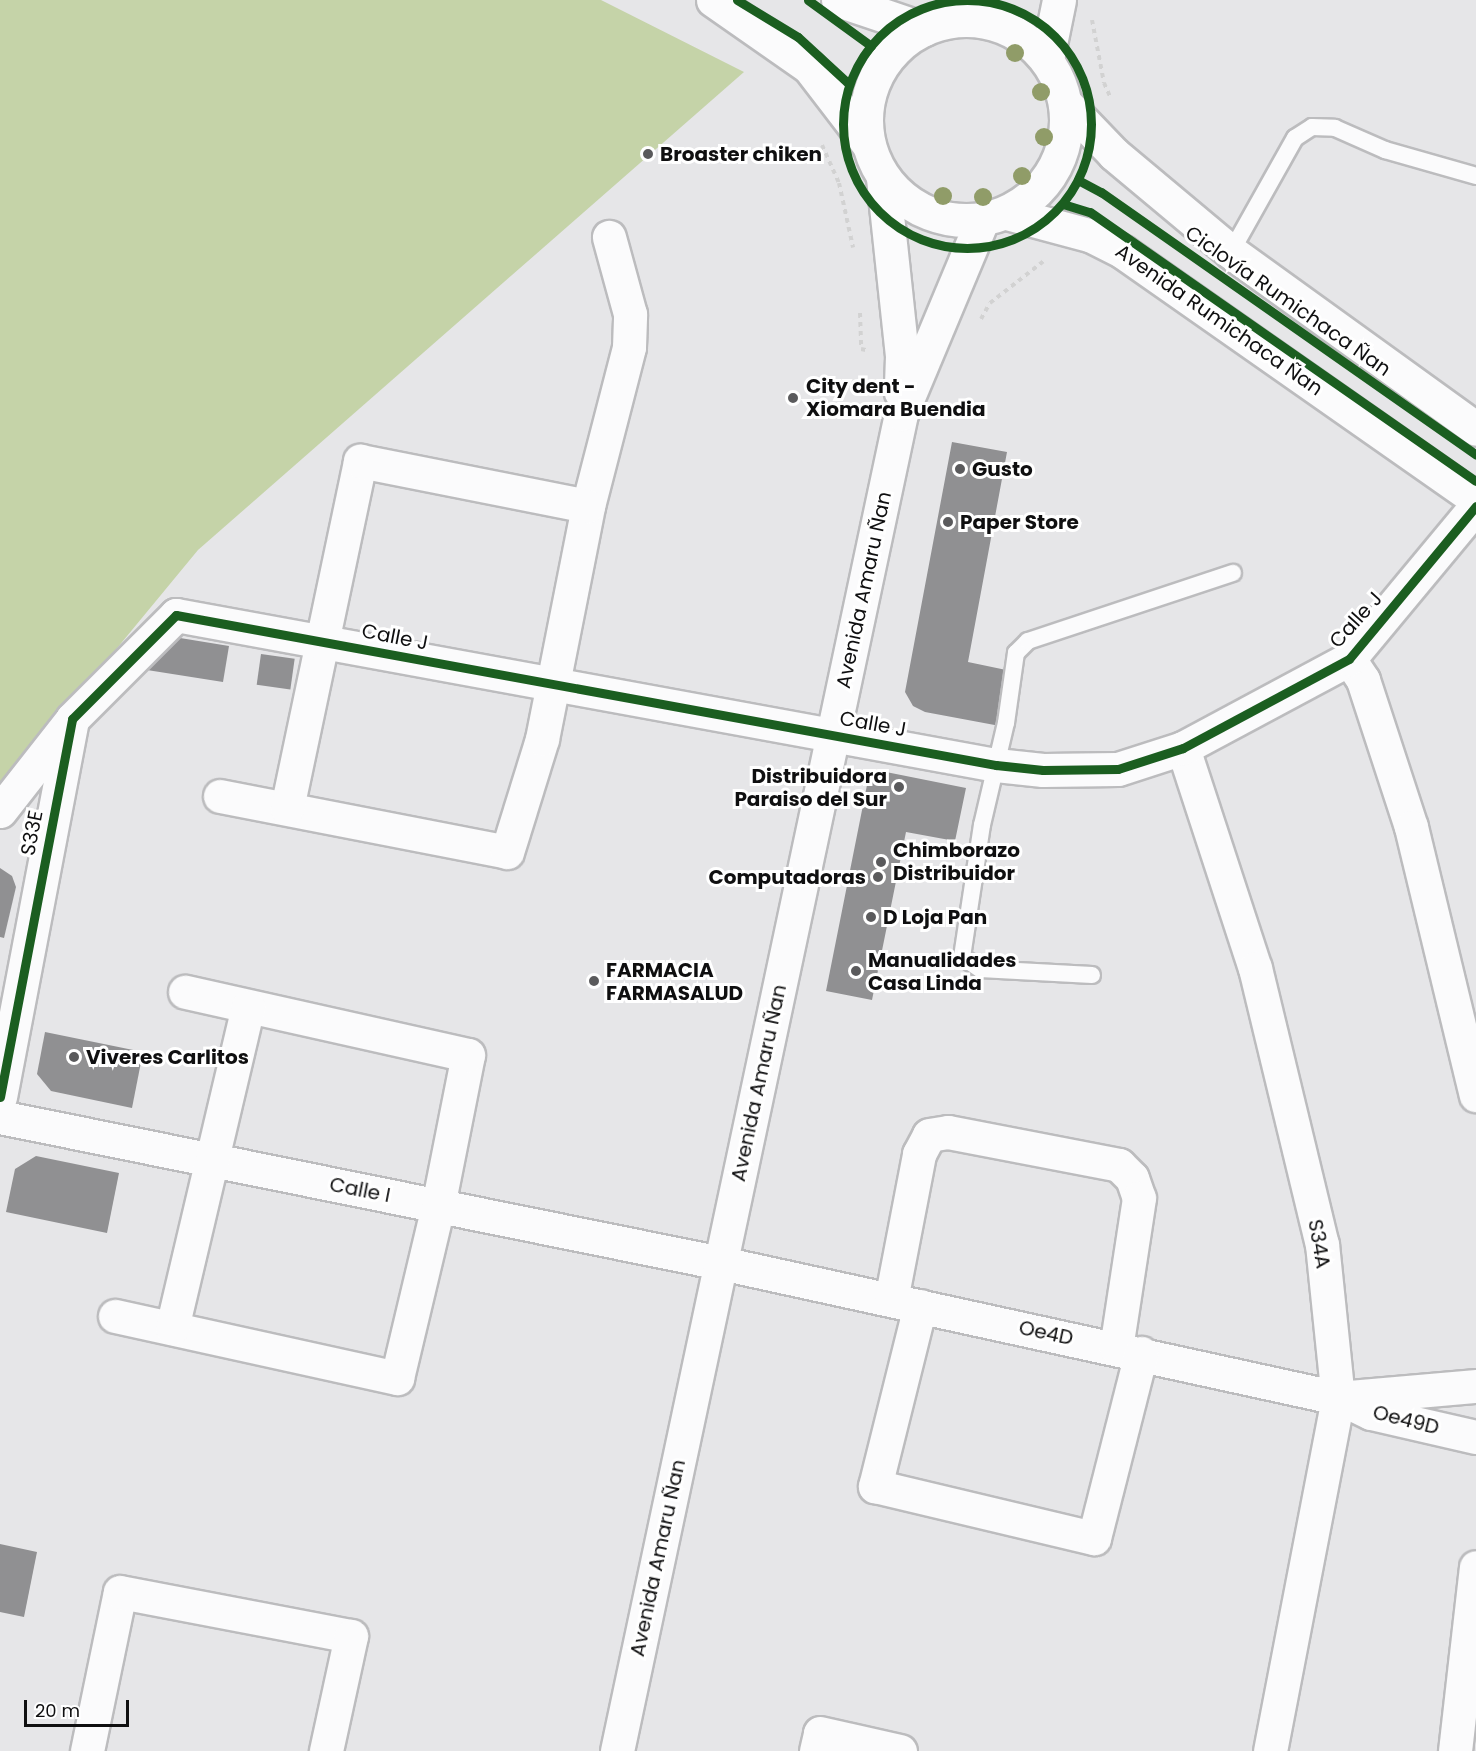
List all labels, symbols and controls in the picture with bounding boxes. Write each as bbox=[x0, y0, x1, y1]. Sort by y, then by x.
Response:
place label: Broaster chiken bbox=[660, 142, 822, 166]
marker: Broaster chiken bbox=[641, 147, 655, 161]
street label: Ciclovía Rumichaca Ñan bbox=[1181, 221, 1395, 381]
street label: Avenida Rumichaca Ñan bbox=[1111, 239, 1327, 401]
place label: City dent - Xiomara Buendia bbox=[806, 374, 986, 421]
marker: City dent - Xiomara Buendia bbox=[784, 389, 802, 407]
place label: Gusto bbox=[972, 457, 1033, 481]
marker: Gusto bbox=[953, 462, 967, 476]
street label: Avenida Amaru Ñan bbox=[831, 489, 897, 691]
place label: Paper Store bbox=[960, 510, 1079, 534]
marker: Paper Store bbox=[941, 515, 955, 529]
street label: Calle J bbox=[1325, 587, 1387, 653]
street label: Calle J bbox=[360, 619, 430, 655]
street label: Calle J bbox=[838, 706, 908, 742]
place label: Distribuidora Paraiso del Sur bbox=[734, 764, 887, 811]
marker: Distribuidora Paraiso del Sur bbox=[892, 780, 906, 794]
street label: S33E bbox=[16, 808, 48, 858]
place label: Chimborazo Distribuidor bbox=[893, 838, 1020, 885]
marker: Chimborazo Distribuidor bbox=[874, 855, 888, 869]
place label: Computadoras bbox=[708, 865, 866, 889]
marker: Computadoras bbox=[871, 870, 885, 884]
place label: D Loja Pan bbox=[883, 905, 987, 929]
marker: D Loja Pan bbox=[864, 910, 878, 924]
place label: Manualidades Casa Linda bbox=[868, 948, 1016, 995]
place label: FARMACIA FARMASALUD bbox=[606, 958, 743, 1005]
marker: Manualidades Casa Linda bbox=[849, 964, 863, 978]
marker: FARMACIA FARMASALUD bbox=[587, 974, 601, 988]
street label: Avenida Amaru Ñan bbox=[726, 982, 792, 1184]
place label: Viveres Carlitos bbox=[86, 1045, 249, 1069]
marker: Viveres Carlitos bbox=[67, 1050, 81, 1064]
street label: Calle I bbox=[328, 1172, 392, 1208]
street label: S34A bbox=[1303, 1218, 1335, 1270]
street label: Oe4D bbox=[1017, 1316, 1075, 1350]
street label: Oe49D bbox=[1370, 1400, 1442, 1440]
street label: Avenida Amaru Ñan bbox=[625, 1457, 691, 1659]
scale bar bbox=[27, 1688, 132, 1726]
text: 20 m bbox=[35, 1698, 80, 1723]

